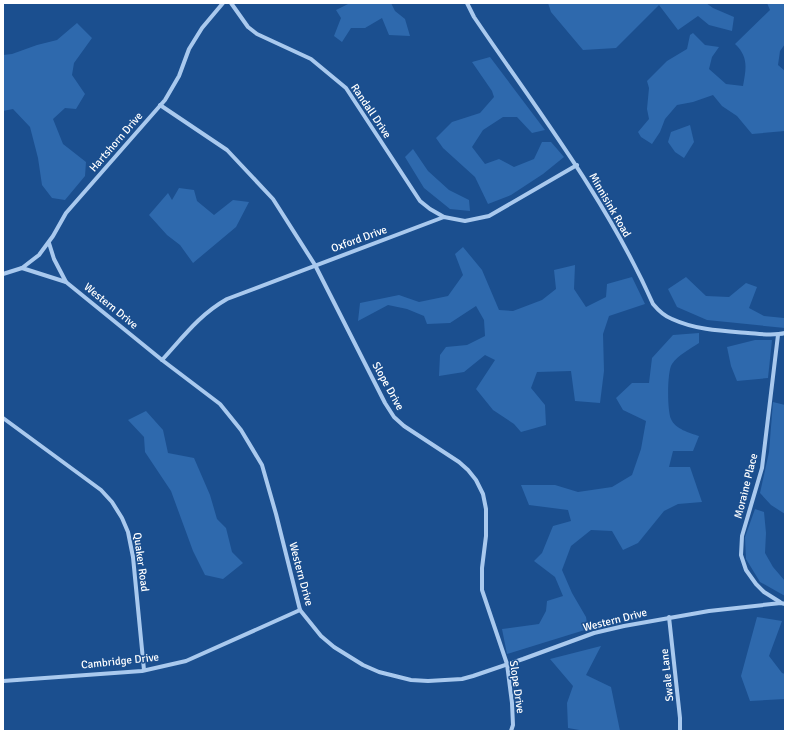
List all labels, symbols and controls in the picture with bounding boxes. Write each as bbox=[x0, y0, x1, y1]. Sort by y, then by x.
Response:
street label: Randall Drive bbox=[348, 81, 394, 141]
street label: Hartshorn Drive bbox=[87, 110, 145, 174]
street label: Minnisink Road bbox=[586, 171, 634, 240]
street label: Oxford Drive bbox=[329, 223, 389, 255]
street label: Western Drive bbox=[81, 280, 141, 332]
street label: Slope Drive bbox=[369, 360, 407, 412]
street label: Moraine Place bbox=[732, 452, 760, 520]
street label: Quaker Road bbox=[130, 532, 152, 593]
street label: Western Drive bbox=[286, 541, 316, 607]
street label: Western Drive bbox=[582, 606, 648, 634]
street label: Swale Lane bbox=[658, 648, 676, 702]
street label: Cambridge Drive bbox=[80, 650, 160, 672]
street label: Slope Drive bbox=[507, 660, 527, 714]

